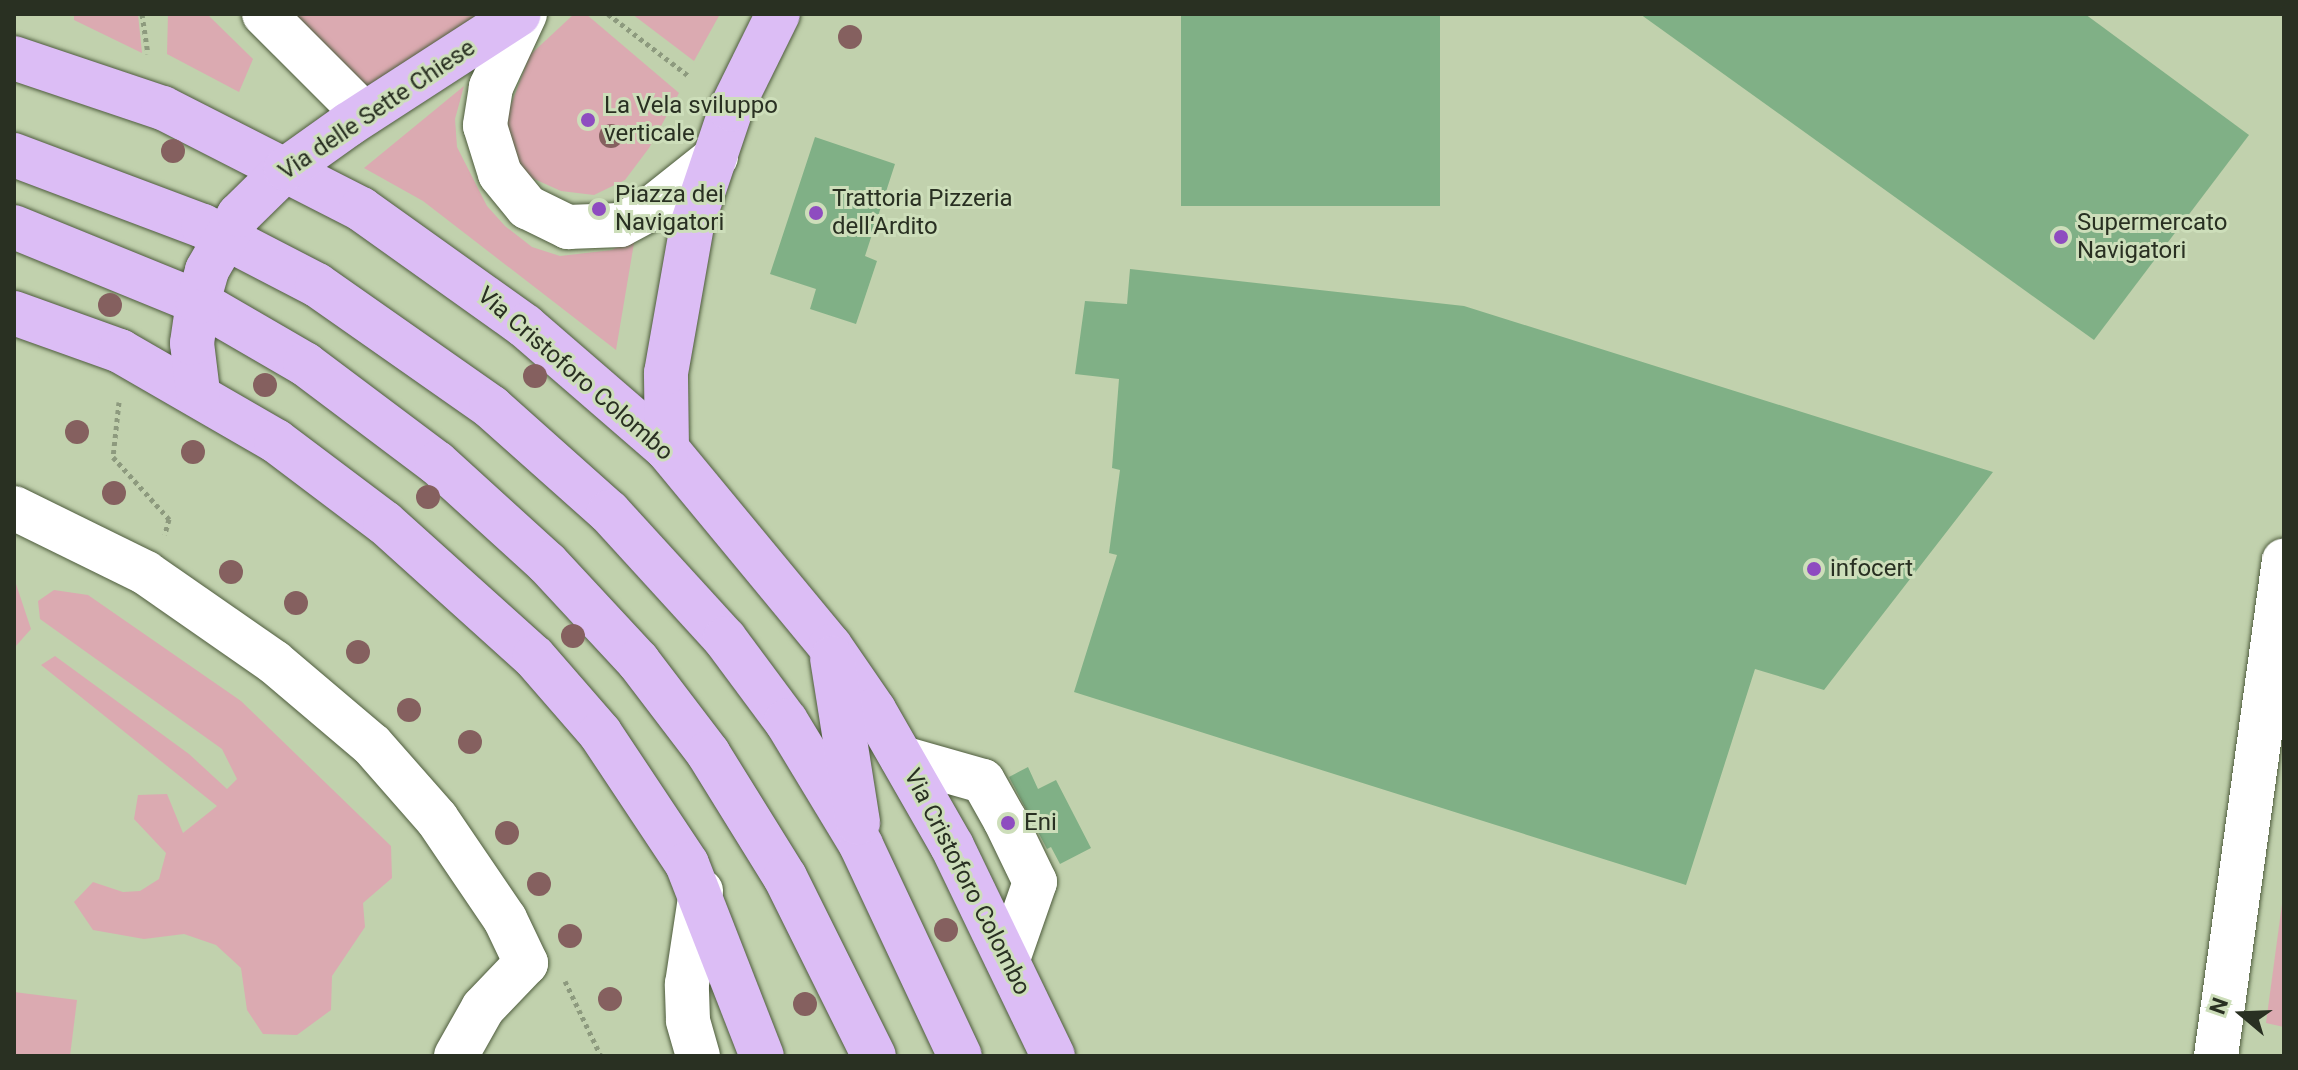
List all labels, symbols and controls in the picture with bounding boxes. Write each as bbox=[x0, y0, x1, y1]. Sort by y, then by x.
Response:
street label: Via delle Sette Chiese bbox=[273, 34, 481, 186]
place label: La Vela sviluppo verticale bbox=[604, 92, 778, 148]
marker: La Vela sviluppo verticale bbox=[579, 111, 597, 129]
place label: Piazza dei Navigatori bbox=[615, 181, 724, 237]
place label: Trattoria Pizzeria dell‘Ardito bbox=[832, 185, 1013, 241]
marker: Piazza dei Navigatori bbox=[590, 200, 608, 218]
marker: Trattoria Pizzeria dell‘Ardito bbox=[807, 204, 825, 222]
place label: Supermercato Navigatori bbox=[2077, 209, 2227, 265]
marker: Supermercato Navigatori bbox=[2052, 228, 2070, 246]
street label: Via Cristoforo Colombo bbox=[471, 281, 679, 467]
place label: infocert bbox=[1830, 555, 1913, 583]
marker: infocert bbox=[1805, 560, 1823, 578]
street label: Via Cristoforo Colombo bbox=[897, 764, 1037, 1000]
place label: Eni bbox=[1024, 809, 1057, 837]
marker: Eni bbox=[999, 814, 1017, 832]
north arrow bbox=[2202, 974, 2282, 1054]
text: N bbox=[2204, 995, 2233, 1017]

